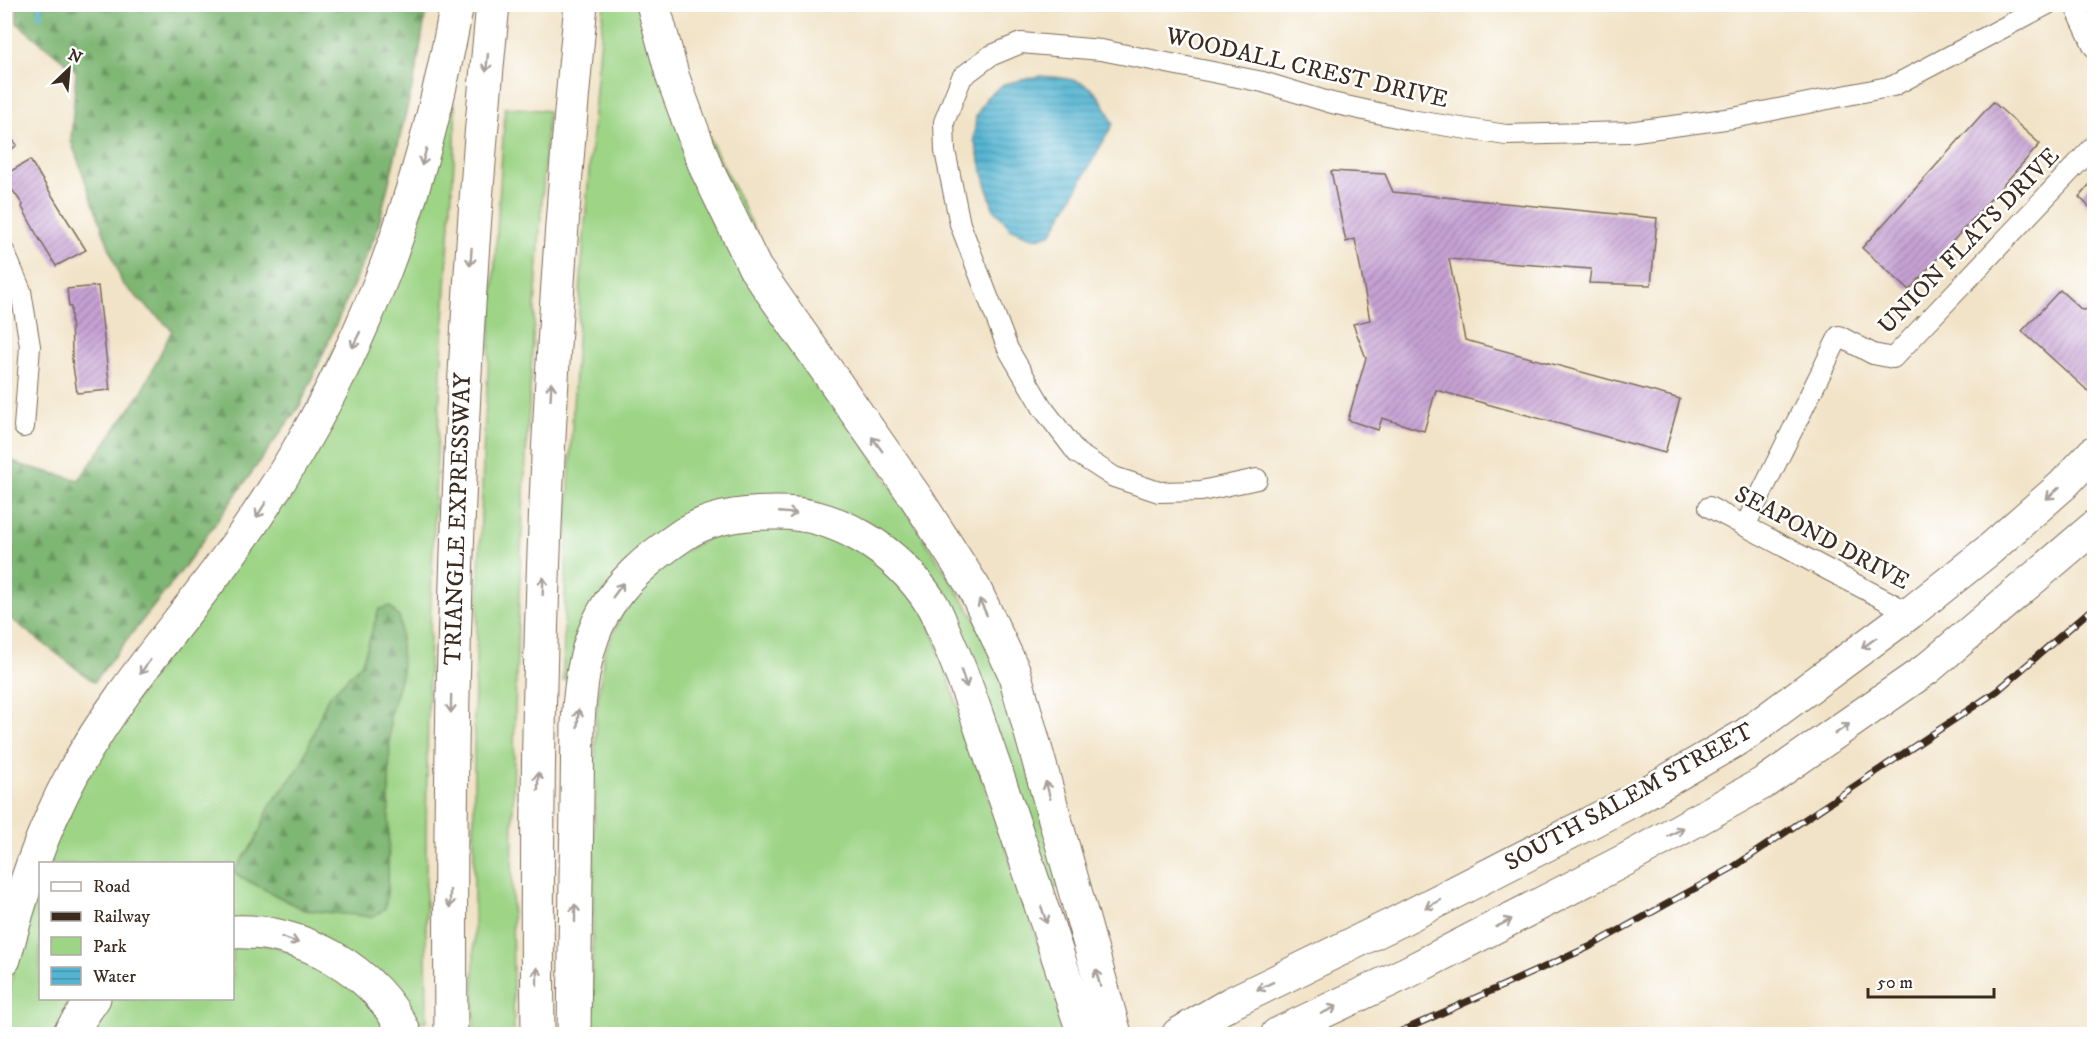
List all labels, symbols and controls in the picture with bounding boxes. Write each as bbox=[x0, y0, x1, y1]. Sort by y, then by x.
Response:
street label: WOODALL CREST DRIVE bbox=[1162, 21, 1451, 115]
north arrow bbox=[39, 39, 99, 99]
text: N bbox=[65, 45, 85, 68]
one-way arrow bbox=[481, 52, 492, 72]
street label: UNION FLATS DRIVE bbox=[1872, 141, 2066, 341]
one-way arrow bbox=[418, 147, 429, 166]
one-way arrow bbox=[466, 247, 477, 267]
one-way arrow bbox=[349, 330, 361, 348]
street label: TRIANGLE EXPRESSWAY bbox=[438, 371, 478, 666]
one-way arrow bbox=[546, 382, 557, 402]
one-way arrow bbox=[871, 436, 883, 452]
street label: SEAPOND DRIVE bbox=[1729, 479, 1915, 597]
one-way arrow bbox=[2046, 486, 2061, 500]
one-way arrow bbox=[254, 501, 266, 518]
one-way arrow bbox=[778, 508, 797, 519]
one-way arrow bbox=[537, 577, 548, 597]
one-way arrow bbox=[612, 583, 624, 599]
one-way arrow bbox=[976, 598, 988, 616]
one-way arrow bbox=[1862, 637, 1878, 649]
one-way arrow bbox=[139, 658, 151, 674]
one-way arrow bbox=[960, 669, 971, 688]
one-way arrow bbox=[445, 693, 457, 713]
one-way arrow bbox=[573, 709, 584, 729]
street label: SOUTH SALEM STREET bbox=[1499, 716, 1759, 878]
one-way arrow bbox=[1833, 723, 1849, 735]
one-way arrow bbox=[532, 772, 544, 792]
one-way arrow bbox=[1041, 781, 1053, 800]
one-way arrow bbox=[1667, 826, 1685, 837]
legend bbox=[39, 862, 234, 1000]
text: Road bbox=[93, 876, 130, 898]
one-way arrow bbox=[444, 888, 456, 908]
one-way arrow bbox=[1424, 899, 1442, 910]
one-way arrow bbox=[569, 904, 581, 924]
one-way arrow bbox=[1040, 905, 1051, 924]
text: Railway bbox=[93, 906, 151, 928]
one-way arrow bbox=[1495, 917, 1512, 929]
one-way arrow bbox=[280, 935, 299, 946]
text: Park bbox=[93, 936, 127, 958]
scale bar bbox=[1868, 961, 1994, 999]
text: Water bbox=[92, 966, 136, 988]
one-way arrow bbox=[531, 967, 543, 987]
one-way arrow bbox=[1092, 969, 1104, 988]
text: 50 m bbox=[1877, 972, 1913, 994]
one-way arrow bbox=[1256, 981, 1274, 993]
one-way arrow bbox=[1320, 1003, 1338, 1015]

